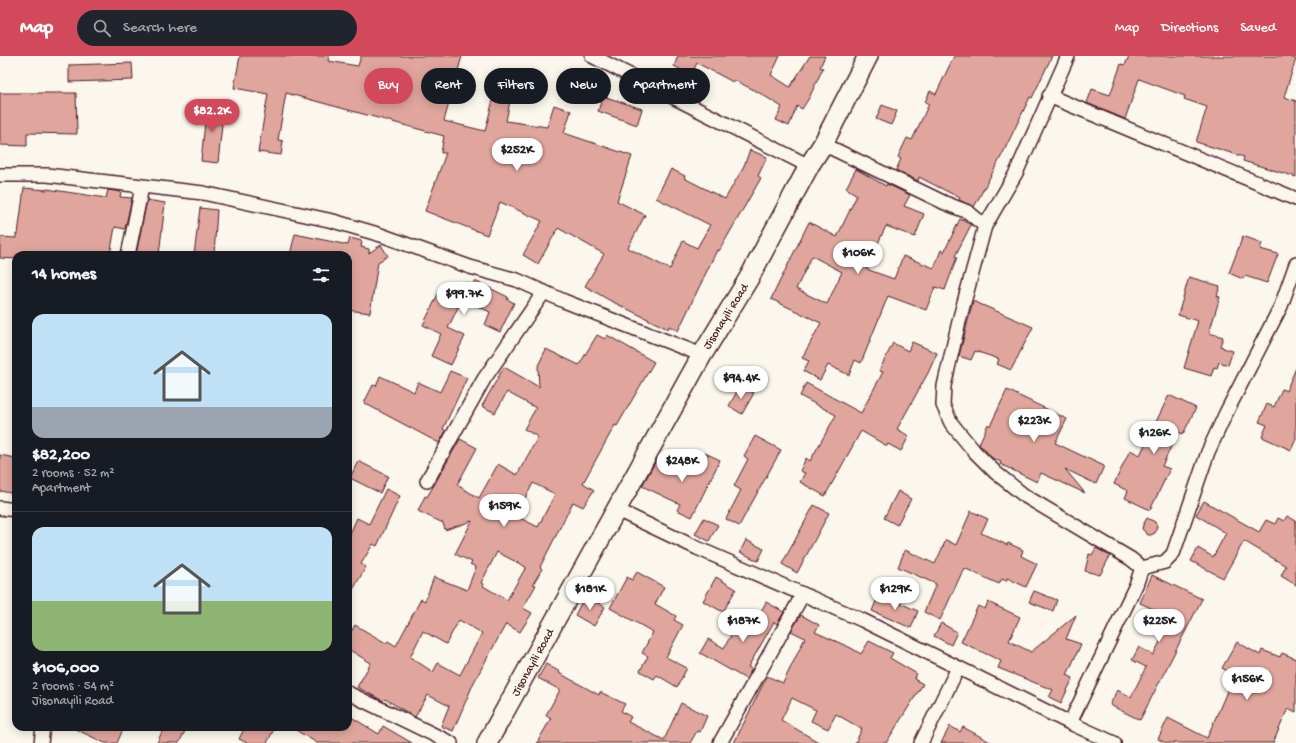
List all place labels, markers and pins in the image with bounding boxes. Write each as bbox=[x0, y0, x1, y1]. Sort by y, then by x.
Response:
pin: $82.2K bbox=[179, 99, 245, 133]
pin: $252K bbox=[489, 138, 545, 172]
pin: $106K bbox=[830, 241, 886, 275]
pin: $99.7K bbox=[431, 282, 497, 316]
pin: $94.4K bbox=[708, 366, 774, 400]
pin: $223K bbox=[1006, 409, 1062, 443]
pin: $126K bbox=[1126, 421, 1182, 455]
pin: $248K bbox=[654, 449, 710, 483]
pin: $159K bbox=[476, 494, 532, 528]
pin: $181K bbox=[562, 577, 618, 611]
pin: $129K bbox=[867, 577, 923, 611]
pin: $187K bbox=[715, 609, 771, 643]
pin: $225K bbox=[1131, 609, 1187, 643]
pin: $156K bbox=[1219, 667, 1275, 701]

